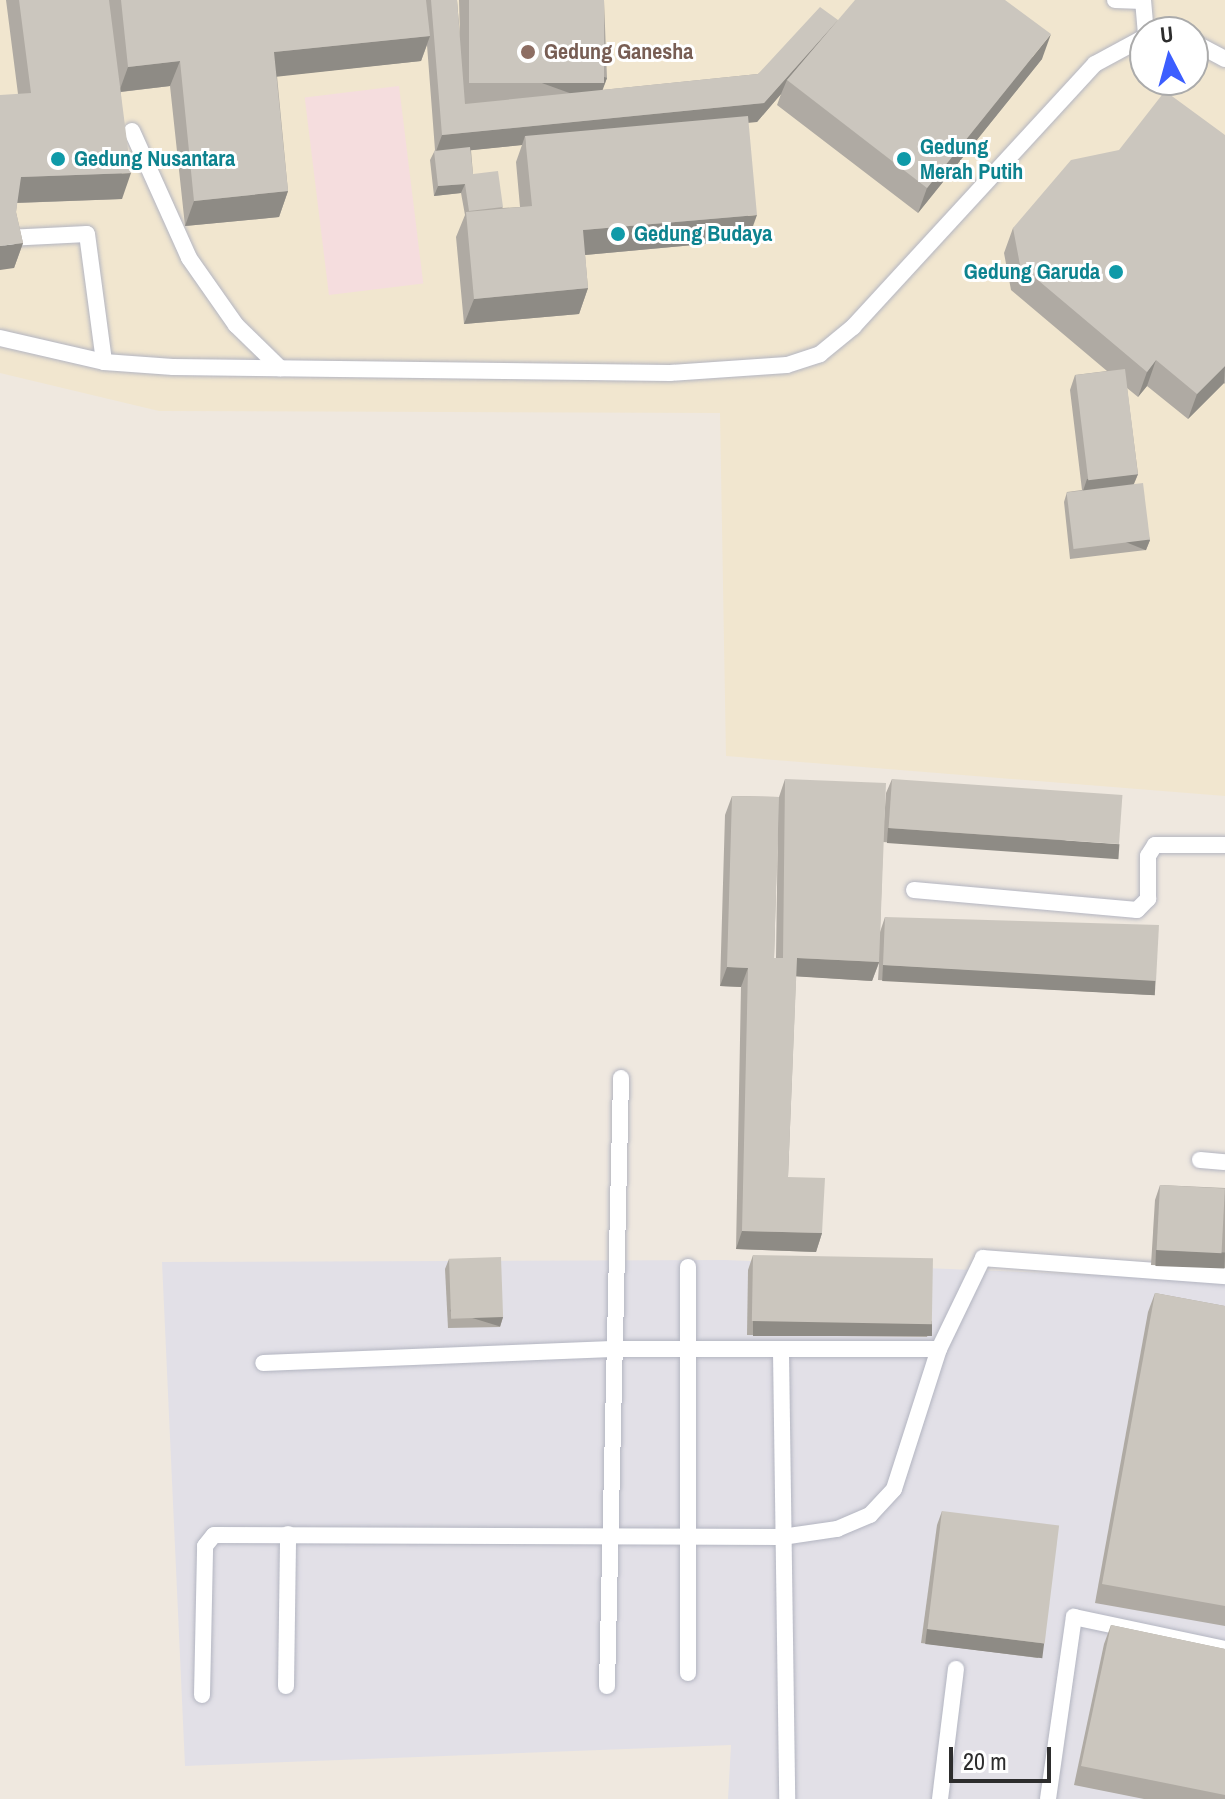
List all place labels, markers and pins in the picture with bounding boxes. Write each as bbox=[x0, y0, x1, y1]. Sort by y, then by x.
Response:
place label: Gedung Ganesha bbox=[544, 39, 693, 65]
marker: Gedung Ganesha bbox=[519, 43, 537, 61]
place label: Gedung Merah Putih bbox=[920, 133, 1023, 184]
place label: Gedung Nusantara bbox=[74, 146, 235, 172]
marker: Gedung Nusantara bbox=[49, 150, 67, 168]
marker: Gedung Merah Putih bbox=[895, 150, 913, 168]
place label: Gedung Budaya bbox=[634, 221, 772, 247]
marker: Gedung Budaya bbox=[609, 225, 627, 243]
place label: Gedung Garuda bbox=[964, 259, 1100, 285]
marker: Gedung Garuda bbox=[1107, 263, 1125, 281]

